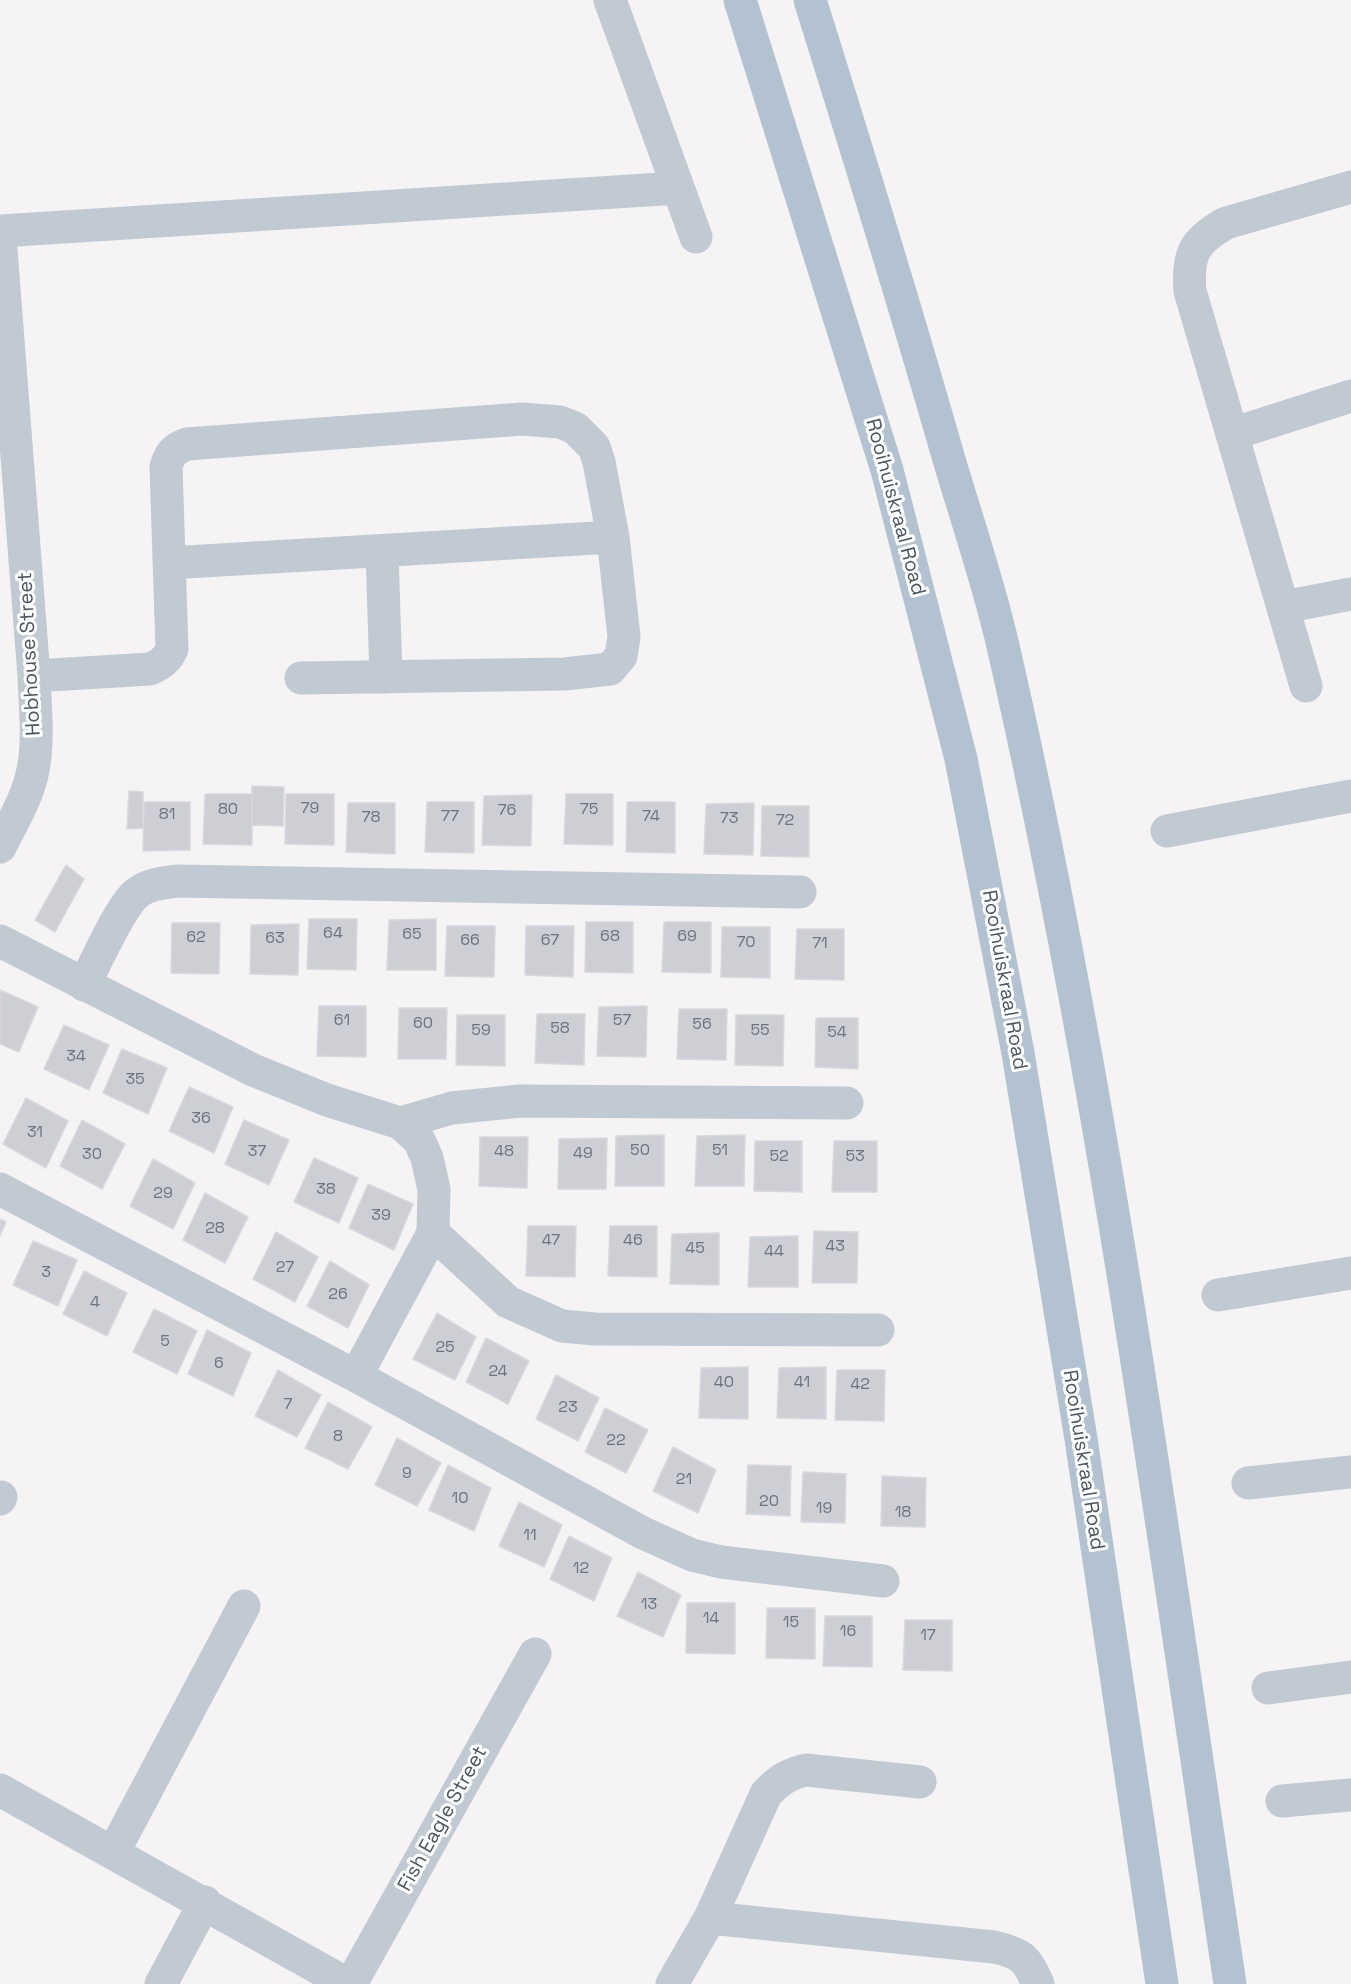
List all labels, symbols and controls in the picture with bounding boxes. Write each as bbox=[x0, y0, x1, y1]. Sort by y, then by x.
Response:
street label: Rooihuiskraal Road bbox=[860, 416, 930, 598]
street label: Hobhouse Street bbox=[14, 572, 46, 736]
house number: 79 bbox=[301, 799, 319, 819]
house number: 80 bbox=[218, 800, 238, 820]
house number: 75 bbox=[580, 800, 598, 820]
house number: 76 bbox=[498, 801, 516, 821]
house number: 81 bbox=[159, 805, 175, 825]
house number: 77 bbox=[441, 807, 459, 827]
house number: 74 bbox=[642, 807, 660, 827]
house number: 78 bbox=[362, 808, 380, 828]
house number: 73 bbox=[720, 809, 738, 829]
house number: 72 bbox=[776, 811, 794, 831]
street label: Rooihuiskraal Road bbox=[976, 888, 1032, 1072]
house number: 64 bbox=[323, 924, 343, 944]
house number: 65 bbox=[402, 925, 422, 945]
house number: 68 bbox=[600, 927, 620, 947]
house number: 69 bbox=[677, 927, 697, 947]
house number: 62 bbox=[186, 928, 206, 948]
house number: 63 bbox=[265, 929, 285, 949]
house number: 66 bbox=[460, 931, 480, 951]
house number: 67 bbox=[541, 931, 559, 951]
house number: 70 bbox=[736, 933, 756, 953]
house number: 71 bbox=[812, 934, 828, 954]
house number: 61 bbox=[334, 1011, 350, 1031]
house number: 57 bbox=[613, 1011, 631, 1031]
house number: 60 bbox=[413, 1014, 433, 1034]
house number: 56 bbox=[692, 1015, 712, 1035]
house number: 58 bbox=[550, 1019, 570, 1039]
house number: 59 bbox=[471, 1021, 491, 1041]
house number: 55 bbox=[750, 1021, 770, 1041]
house number: 54 bbox=[827, 1023, 847, 1043]
house number: 34 bbox=[66, 1047, 86, 1067]
house number: 35 bbox=[125, 1070, 145, 1090]
house number: 36 bbox=[191, 1109, 211, 1129]
house number: 31 bbox=[27, 1123, 43, 1143]
house number: 50 bbox=[630, 1141, 650, 1161]
house number: 51 bbox=[712, 1141, 728, 1161]
house number: 37 bbox=[248, 1142, 266, 1162]
house number: 48 bbox=[494, 1142, 514, 1162]
house number: 49 bbox=[573, 1144, 593, 1164]
house number: 30 bbox=[82, 1145, 102, 1165]
house number: 52 bbox=[769, 1147, 789, 1167]
house number: 53 bbox=[845, 1147, 865, 1167]
house number: 38 bbox=[316, 1180, 336, 1200]
house number: 29 bbox=[153, 1184, 173, 1204]
house number: 39 bbox=[371, 1206, 391, 1226]
house number: 28 bbox=[205, 1219, 225, 1239]
house number: 47 bbox=[542, 1231, 560, 1251]
house number: 46 bbox=[623, 1231, 643, 1251]
house number: 43 bbox=[825, 1237, 845, 1257]
house number: 45 bbox=[685, 1239, 705, 1259]
house number: 44 bbox=[764, 1242, 784, 1262]
house number: 27 bbox=[276, 1258, 294, 1278]
house number: 3 bbox=[41, 1263, 51, 1283]
house number: 26 bbox=[328, 1285, 348, 1305]
house number: 4 bbox=[90, 1293, 100, 1313]
house number: 5 bbox=[160, 1332, 170, 1352]
house number: 25 bbox=[435, 1338, 455, 1358]
house number: 6 bbox=[214, 1354, 224, 1374]
house number: 24 bbox=[488, 1362, 508, 1382]
street label: Rooihuiskraal Road bbox=[1057, 1368, 1109, 1552]
house number: 40 bbox=[714, 1373, 734, 1393]
house number: 41 bbox=[794, 1373, 810, 1393]
house number: 42 bbox=[850, 1375, 870, 1395]
house number: 7 bbox=[283, 1395, 293, 1415]
house number: 23 bbox=[558, 1398, 578, 1418]
house number: 8 bbox=[333, 1427, 343, 1447]
house number: 22 bbox=[606, 1431, 626, 1451]
house number: 9 bbox=[402, 1464, 412, 1484]
house number: 21 bbox=[676, 1470, 692, 1490]
house number: 10 bbox=[452, 1489, 468, 1509]
house number: 20 bbox=[759, 1492, 779, 1512]
house number: 19 bbox=[816, 1499, 832, 1519]
house number: 18 bbox=[895, 1503, 911, 1523]
house number: 11 bbox=[523, 1526, 537, 1546]
house number: 12 bbox=[573, 1559, 589, 1579]
house number: 13 bbox=[641, 1595, 657, 1615]
house number: 14 bbox=[703, 1609, 719, 1629]
house number: 15 bbox=[783, 1613, 799, 1633]
house number: 16 bbox=[840, 1622, 856, 1642]
house number: 17 bbox=[920, 1626, 936, 1646]
street label: Fish Eagle Street bbox=[393, 1742, 493, 1896]

